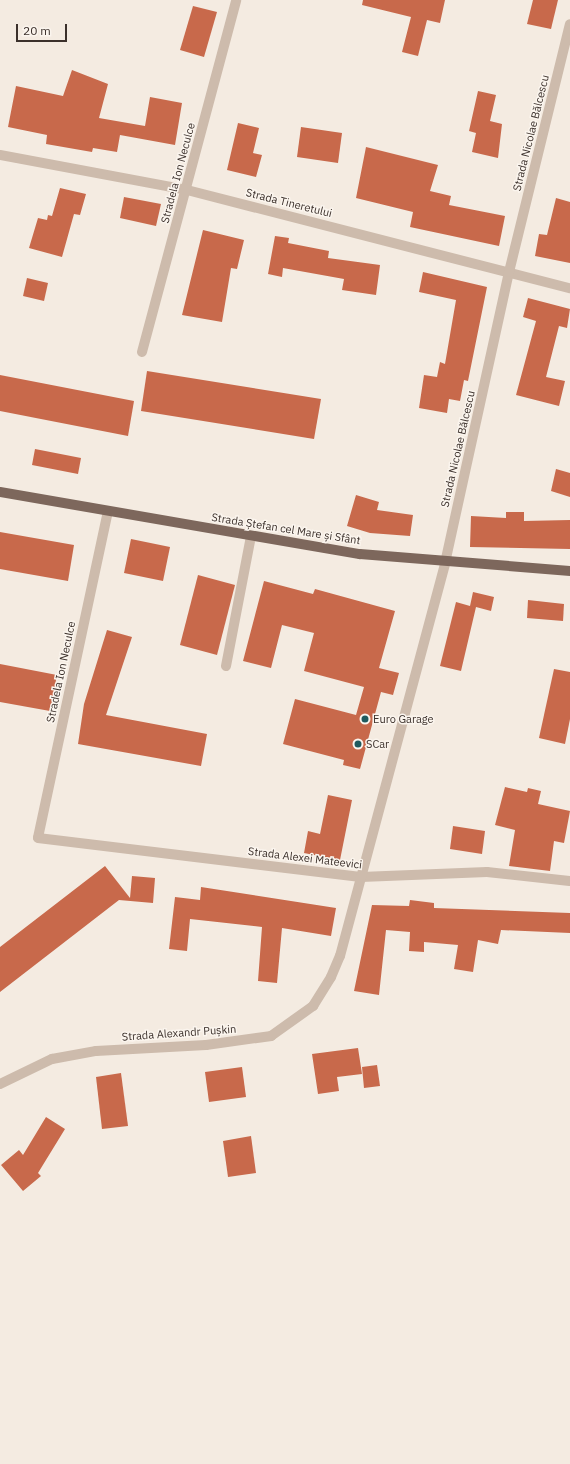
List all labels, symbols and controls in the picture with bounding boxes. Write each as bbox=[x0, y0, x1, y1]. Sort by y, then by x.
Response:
scale bar bbox=[18, 16, 69, 42]
text: 20 m bbox=[23, 23, 51, 38]
street label: Strada Nicolae Bălcescu bbox=[510, 74, 552, 192]
street label: Stradela Ion Neculce bbox=[158, 121, 198, 225]
street label: Strada Tineretului bbox=[245, 186, 333, 220]
street label: Strada Nicolae Bălcescu bbox=[438, 389, 478, 509]
street label: Strada Ștefan cel Mare și Sfânt bbox=[211, 511, 361, 547]
street label: Stradela Ion Neculce bbox=[44, 620, 78, 724]
place label: Euro Garage bbox=[373, 712, 434, 726]
marker: Euro Garage bbox=[360, 714, 370, 724]
place label: SCar bbox=[366, 737, 389, 751]
marker: SCar bbox=[353, 739, 363, 749]
street label: Strada Alexei Mateevici bbox=[247, 844, 363, 872]
street label: Strada Alexandr Pușkin bbox=[121, 1022, 237, 1044]

